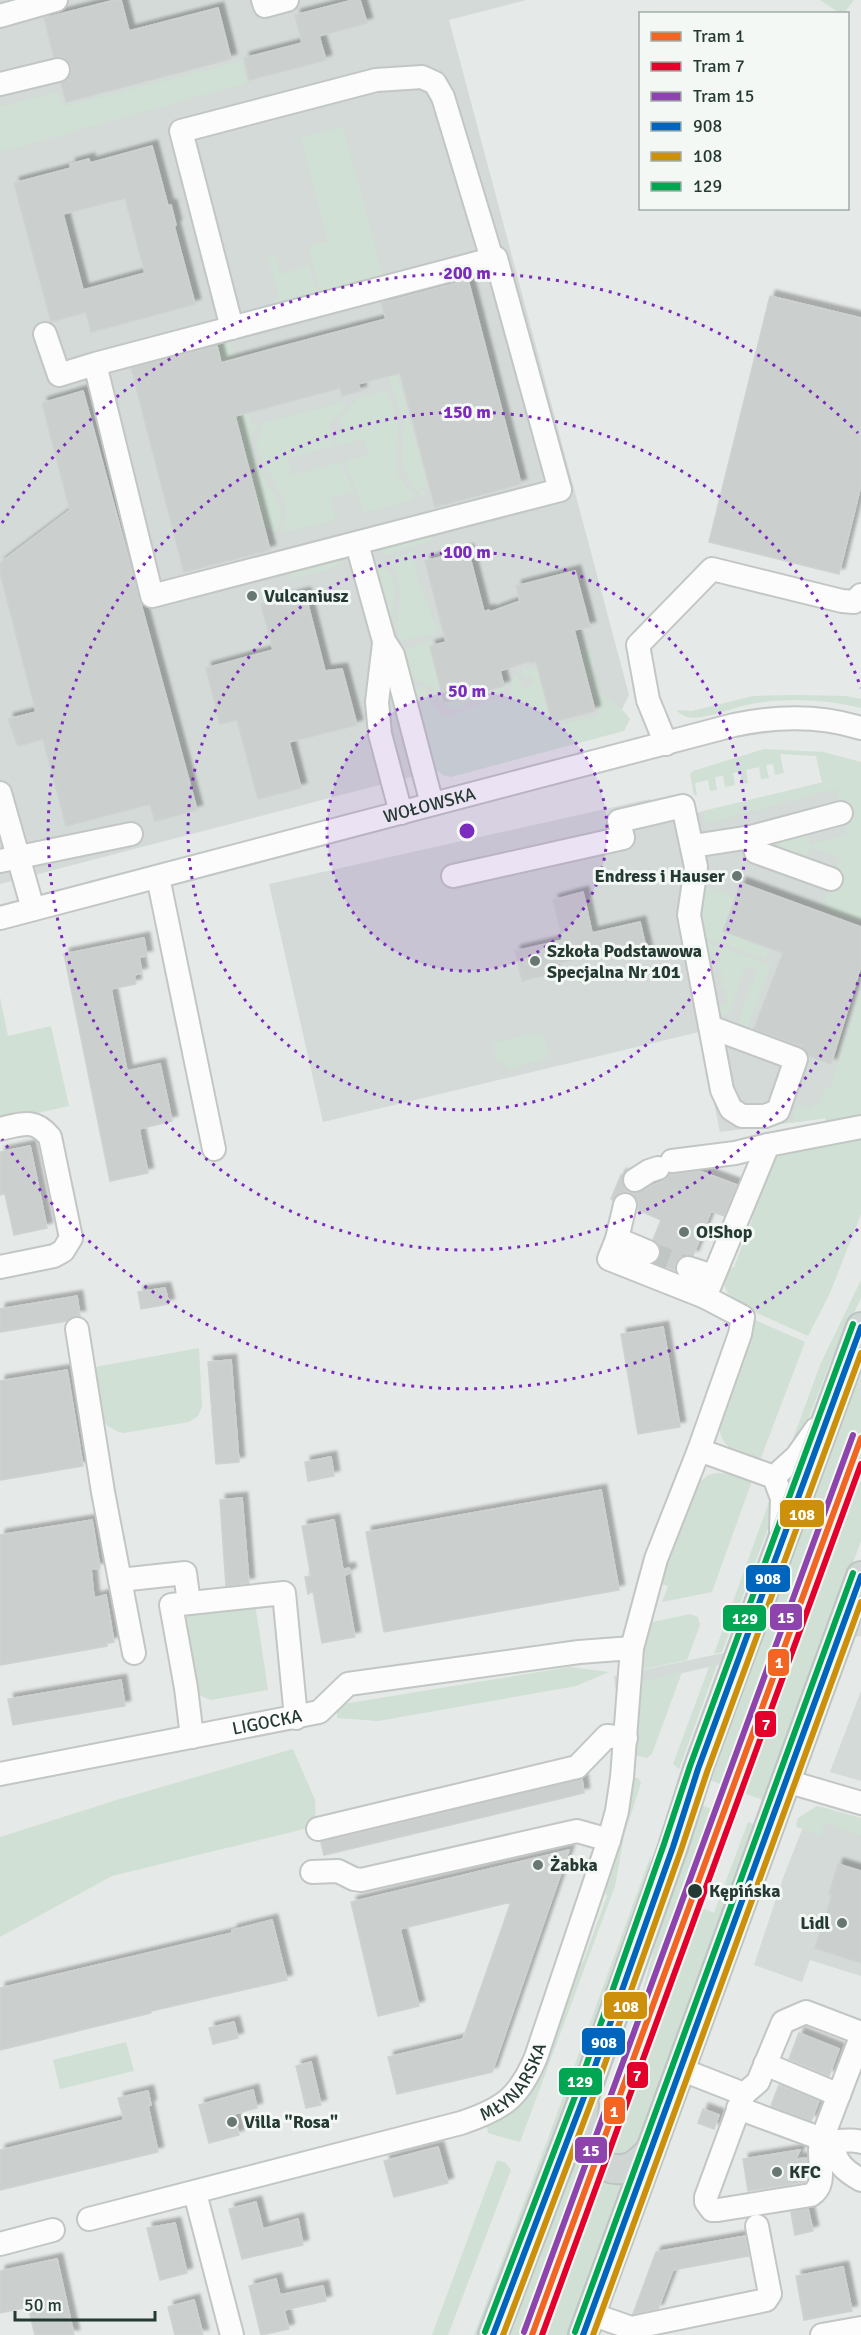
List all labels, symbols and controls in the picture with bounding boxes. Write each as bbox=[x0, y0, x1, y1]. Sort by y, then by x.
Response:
legend bbox=[639, 12, 849, 210]
text: Tram 1 bbox=[693, 25, 745, 47]
text: Tram 7 bbox=[693, 55, 745, 77]
text: Tram 15 bbox=[693, 85, 754, 107]
text: 908 bbox=[693, 115, 722, 137]
text: 108 bbox=[693, 145, 722, 167]
text: 129 bbox=[693, 175, 722, 197]
text: 200 m bbox=[443, 262, 491, 284]
text: 150 m bbox=[443, 401, 491, 423]
text: 100 m bbox=[443, 541, 491, 563]
place label: Vulcaniusz bbox=[264, 585, 349, 607]
marker: Vulcaniusz bbox=[245, 589, 259, 603]
text: 50 m bbox=[448, 680, 486, 702]
street label: WOŁOWSKA bbox=[381, 782, 478, 828]
centre of rings bbox=[457, 821, 477, 841]
place label: Endress i Hauser bbox=[595, 865, 726, 887]
marker: Endress i Hauser bbox=[730, 869, 744, 883]
place label: Szkoła Podstawowa Specjalna Nr 101 bbox=[547, 940, 702, 983]
marker: Szkoła Podstawowa Specjalna Nr 101 bbox=[528, 954, 542, 968]
place label: O!Shop bbox=[696, 1221, 753, 1243]
marker: O!Shop bbox=[677, 1225, 691, 1239]
line badge: 108 bbox=[779, 1499, 825, 1528]
text: 108 bbox=[789, 1505, 815, 1525]
line badge: 908 bbox=[745, 1564, 791, 1593]
text: 908 bbox=[755, 1569, 781, 1589]
line badge: 15 bbox=[769, 1603, 803, 1631]
line badge: 129 bbox=[722, 1604, 767, 1632]
text: 15 bbox=[777, 1608, 795, 1628]
text: 129 bbox=[732, 1609, 758, 1629]
line badge: 1 bbox=[767, 1648, 790, 1677]
text: 1 bbox=[775, 1653, 784, 1673]
street label: LIGOCKA bbox=[230, 1705, 304, 1740]
line badge: 7 bbox=[754, 1710, 777, 1738]
text: 7 bbox=[762, 1715, 771, 1735]
place label: Żabka bbox=[550, 1854, 598, 1876]
marker: Żabka bbox=[531, 1858, 545, 1872]
place label: Kępińska bbox=[709, 1880, 780, 1902]
marker: Kępińska bbox=[686, 1882, 704, 1900]
place label: Lidl bbox=[800, 1912, 830, 1934]
marker: Lidl bbox=[835, 1916, 849, 1930]
line badge: 108 bbox=[603, 1991, 648, 2020]
text: 108 bbox=[613, 1997, 639, 2017]
line badge: 908 bbox=[581, 2027, 626, 2056]
text: 908 bbox=[591, 2033, 617, 2053]
street label: MŁYNARSKA bbox=[476, 2040, 551, 2126]
line badge: 7 bbox=[626, 2061, 649, 2089]
text: 7 bbox=[633, 2066, 642, 2086]
line badge: 129 bbox=[558, 2067, 603, 2096]
text: 129 bbox=[567, 2072, 593, 2092]
line badge: 1 bbox=[603, 2096, 626, 2125]
text: 1 bbox=[610, 2102, 619, 2122]
place label: Villa "Rosa" bbox=[244, 2111, 338, 2133]
marker: Villa "Rosa" bbox=[225, 2115, 239, 2129]
line badge: 15 bbox=[574, 2136, 608, 2164]
text: 15 bbox=[582, 2141, 600, 2161]
place label: KFC bbox=[789, 2161, 821, 2183]
marker: KFC bbox=[770, 2165, 784, 2179]
scale bar bbox=[15, 2284, 154, 2322]
text: 50 m bbox=[24, 2294, 62, 2316]

